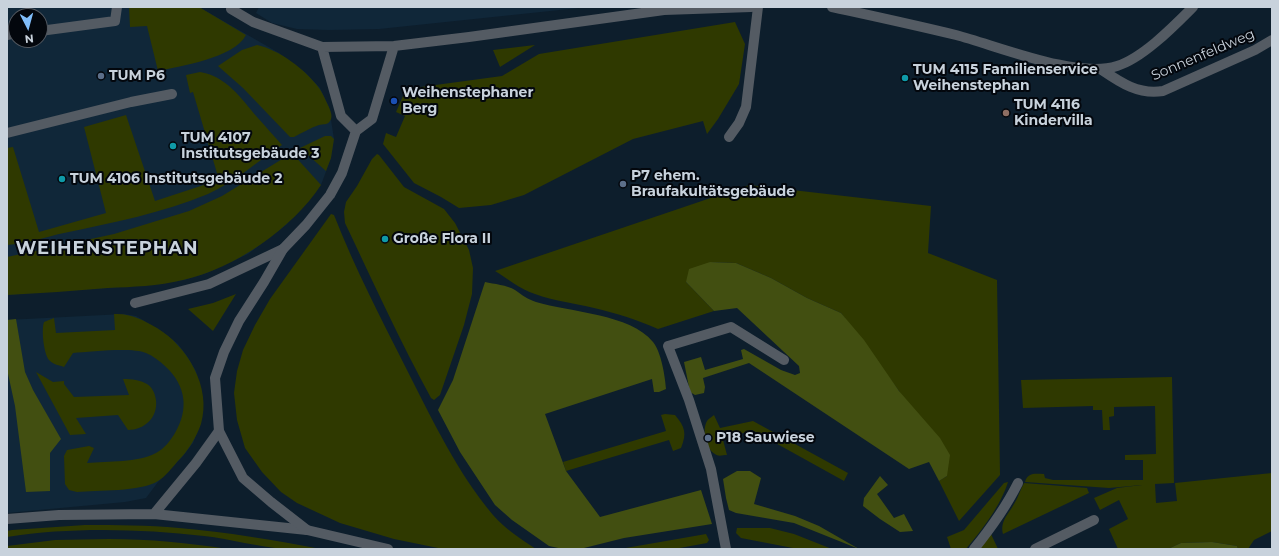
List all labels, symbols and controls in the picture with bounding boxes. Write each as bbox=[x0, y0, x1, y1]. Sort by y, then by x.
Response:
north arrow bbox=[8, 8, 48, 48]
street label: Sonnenfeldweg bbox=[1149, 26, 1257, 84]
text: N bbox=[24, 32, 34, 46]
place label: TUM 4115 Familienservice Weihenstephan bbox=[913, 62, 1098, 94]
place label: TUM P6 bbox=[109, 68, 165, 84]
marker: TUM P6 bbox=[96, 71, 106, 81]
marker: TUM 4115 Familienservice Weihenstephan bbox=[900, 73, 910, 83]
place label: Weihenstephaner Berg bbox=[402, 85, 533, 118]
marker: Weihenstephaner Berg bbox=[389, 96, 399, 106]
place label: TUM 4116 Kindervilla bbox=[1014, 97, 1093, 130]
marker: TUM 4116 Kindervilla bbox=[1001, 108, 1011, 118]
place label: TUM 4107 Institutsgebäude 3 bbox=[181, 130, 319, 162]
marker: TUM 4107 Institutsgebäude 3 bbox=[168, 141, 178, 151]
place label: P7 ehem. Braufakultätsgebäude bbox=[631, 168, 795, 200]
place label: TUM 4106 Institutsgebäude 2 bbox=[70, 171, 282, 187]
marker: TUM 4106 Institutsgebäude 2 bbox=[57, 174, 67, 184]
marker: P7 ehem. Braufakultätsgebäude bbox=[618, 179, 628, 189]
place label: Große Flora II bbox=[393, 231, 491, 247]
marker: Große Flora II bbox=[380, 234, 390, 244]
district label: WEIHENSTEPHAN bbox=[15, 238, 199, 260]
place label: P18 Sauwiese bbox=[716, 430, 815, 446]
marker: P18 Sauwiese bbox=[703, 433, 713, 443]

